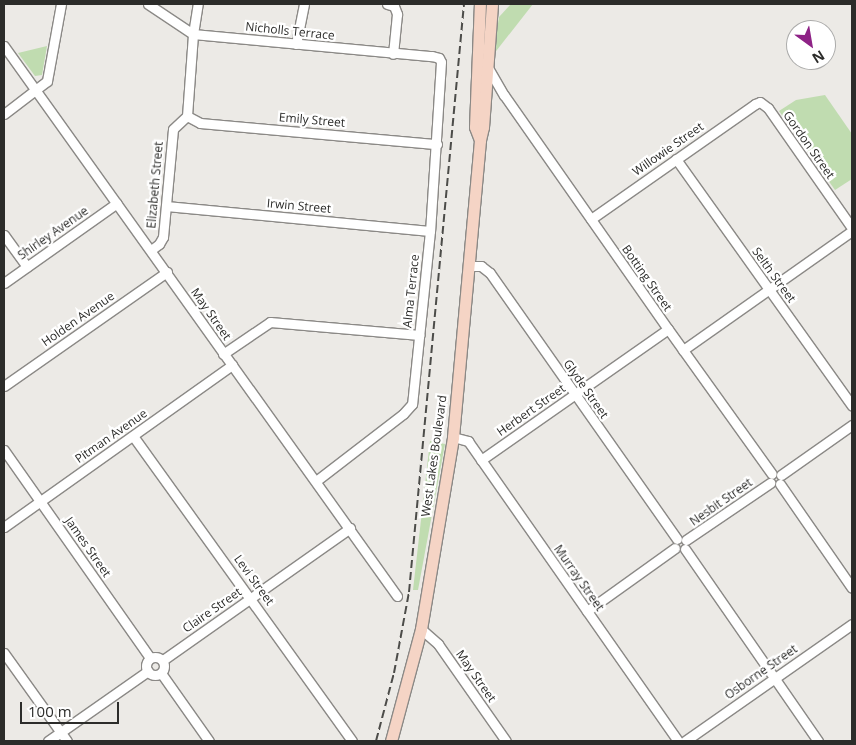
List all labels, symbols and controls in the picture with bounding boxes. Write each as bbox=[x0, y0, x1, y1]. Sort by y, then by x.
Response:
street label: Nicholls Terrace bbox=[245, 19, 335, 43]
north arrow bbox=[786, 20, 836, 70]
text: N bbox=[809, 46, 829, 68]
street label: Gordon Street bbox=[780, 108, 838, 182]
street label: Emily Street bbox=[278, 110, 346, 130]
street label: Willowie Street bbox=[630, 119, 706, 179]
street label: Elizabeth Street bbox=[144, 141, 166, 229]
street label: Irwin Street bbox=[266, 196, 332, 216]
street label: Shirley Avenue bbox=[15, 203, 91, 263]
street label: Botting Street bbox=[619, 242, 675, 314]
street label: Selth Street bbox=[749, 245, 799, 305]
street label: Alma Terrace bbox=[400, 254, 422, 328]
street label: May Street bbox=[188, 285, 234, 343]
street label: Holden Avenue bbox=[39, 289, 117, 349]
street label: Glyde Street bbox=[560, 357, 612, 421]
street label: Herbert Street bbox=[494, 381, 568, 439]
street label: West Lakes Boulevard bbox=[418, 394, 450, 518]
street label: Pitman Avenue bbox=[72, 406, 150, 466]
street label: Nesbit Street bbox=[687, 475, 755, 529]
street label: James Street bbox=[62, 514, 114, 580]
street label: Murray Street bbox=[551, 542, 607, 614]
street label: Levi Street bbox=[231, 552, 277, 608]
street label: Claire Street bbox=[180, 584, 244, 636]
street label: Osborne Street bbox=[722, 642, 800, 702]
street label: May Street bbox=[453, 647, 499, 705]
scale bar bbox=[22, 692, 121, 724]
text: 100 m bbox=[28, 701, 72, 721]

